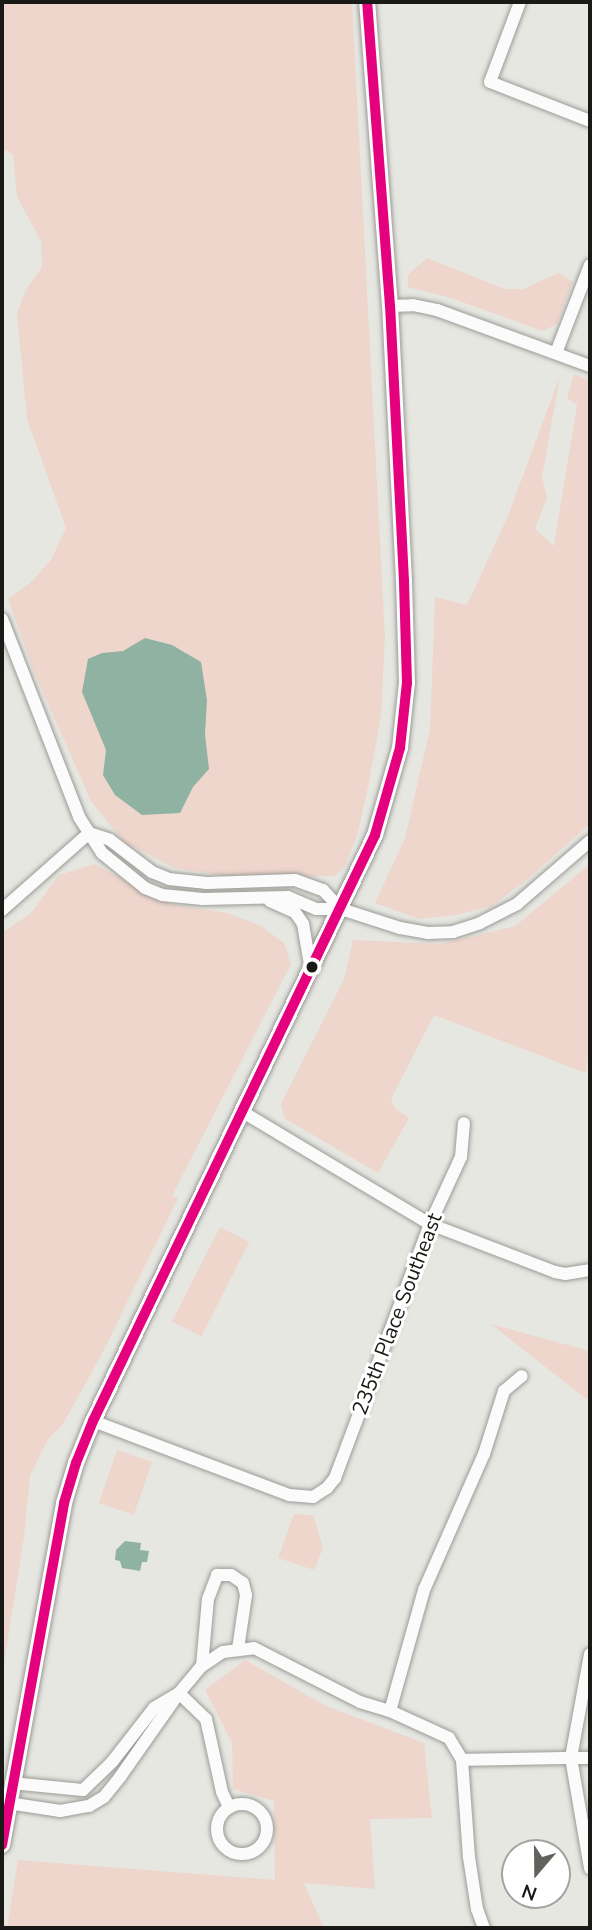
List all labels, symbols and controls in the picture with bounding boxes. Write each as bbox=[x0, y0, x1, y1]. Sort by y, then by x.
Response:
unlabelled marker bbox=[305, 960, 319, 974]
street label: 235th Place Southeast bbox=[347, 1209, 447, 1419]
north arrow bbox=[501, 1839, 571, 1909]
text: N bbox=[518, 1877, 541, 1907]

